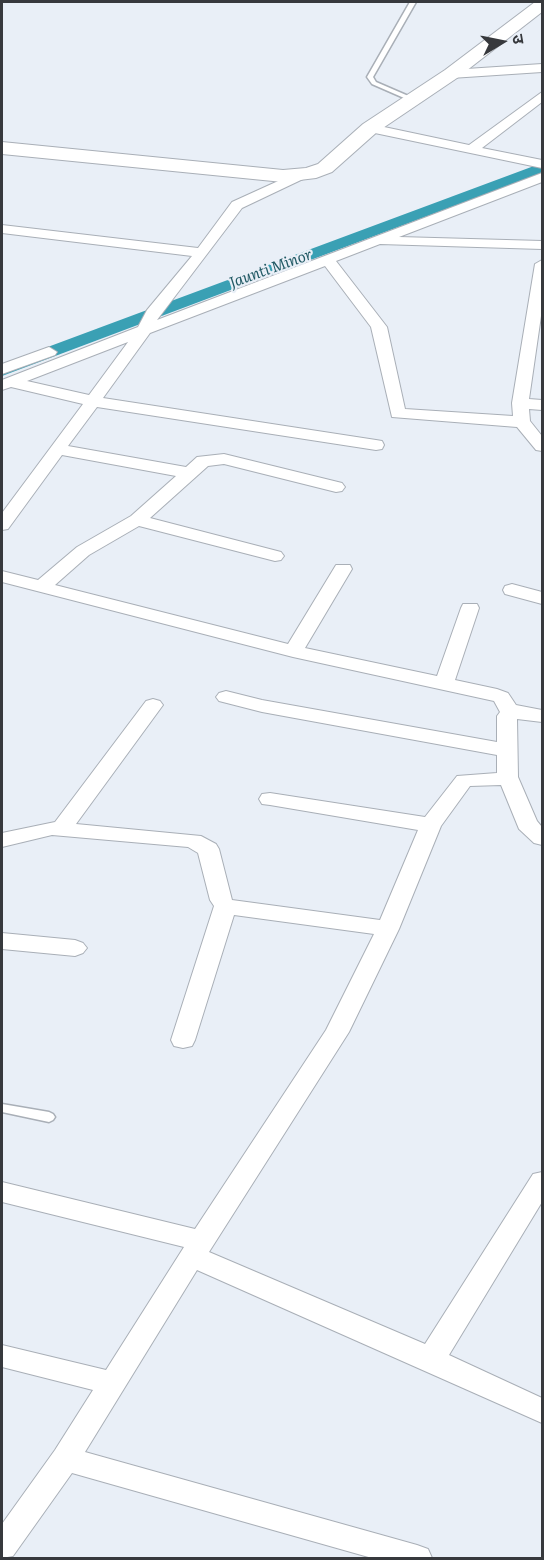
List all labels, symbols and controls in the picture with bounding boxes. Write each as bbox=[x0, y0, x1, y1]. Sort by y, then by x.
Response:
north arrow bbox=[472, 12, 532, 72]
text: उ bbox=[507, 32, 532, 46]
water label: Jaunti Minor bbox=[227, 246, 315, 292]

